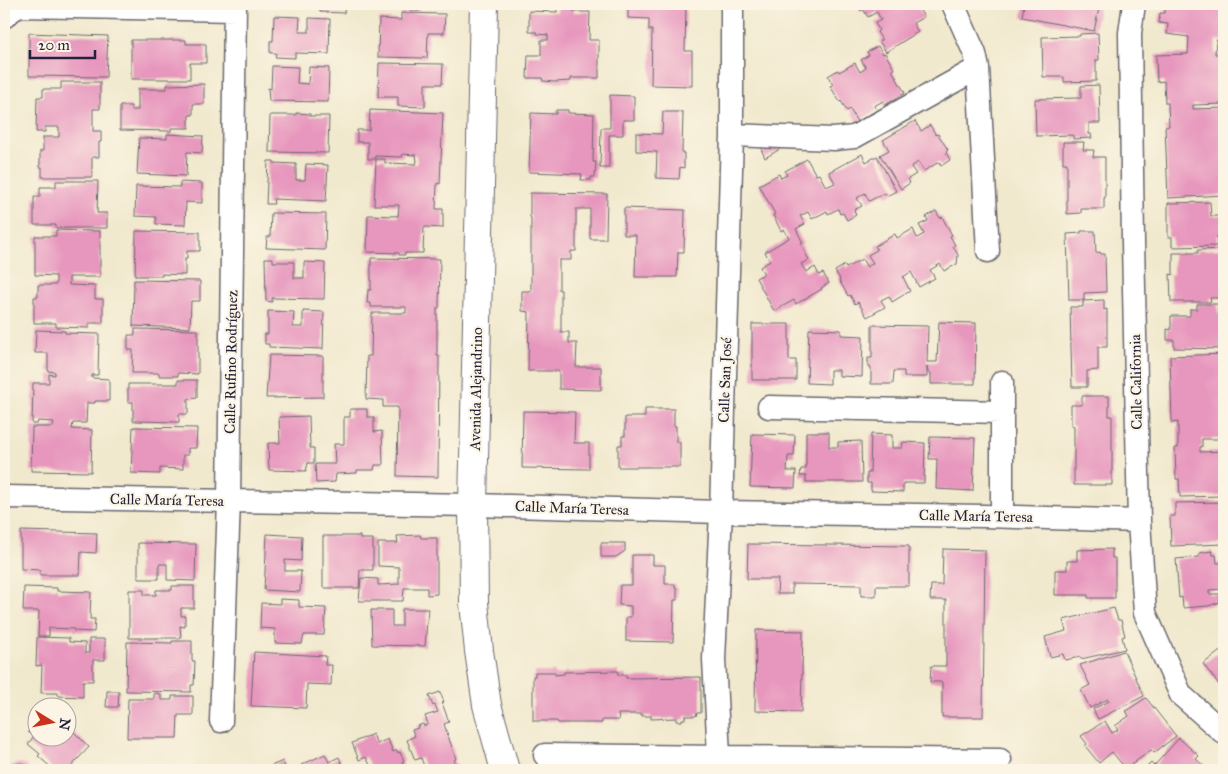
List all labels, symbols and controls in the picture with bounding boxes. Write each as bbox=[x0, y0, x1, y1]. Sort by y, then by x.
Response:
scale bar bbox=[30, 28, 95, 60]
text: 20 m bbox=[38, 36, 70, 54]
street label: Calle Rufino Rodríguez bbox=[221, 290, 241, 434]
street label: Avenida Alejandrino bbox=[466, 327, 486, 452]
street label: Calle California bbox=[1126, 333, 1146, 430]
street label: Calle San José bbox=[715, 336, 737, 423]
street label: Calle María Teresa bbox=[110, 490, 225, 510]
street label: Calle María Teresa bbox=[515, 497, 630, 519]
street label: Calle María Teresa bbox=[919, 506, 1034, 526]
north arrow bbox=[28, 696, 78, 746]
text: N bbox=[55, 717, 74, 732]

